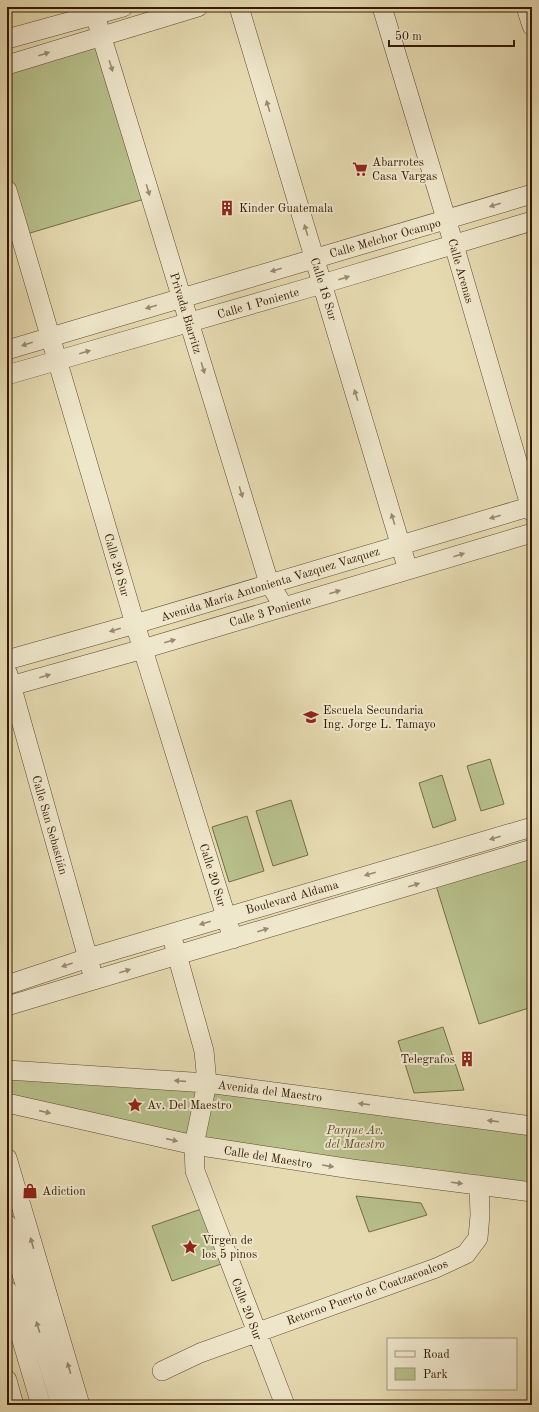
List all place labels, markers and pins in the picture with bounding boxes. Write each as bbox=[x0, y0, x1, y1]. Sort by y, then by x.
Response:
place label: Abarrotes Casa Vargas bbox=[372, 157, 437, 183]
supermarket icon: Abarrotes Casa Vargas bbox=[351, 160, 369, 178]
building icon: Kinder Guatemala bbox=[218, 199, 236, 217]
place label: Kinder Guatemala bbox=[239, 203, 333, 215]
place label: Escuela Secundaria Ing. Jorge L. Tamayo bbox=[323, 705, 436, 731]
school or university icon: Escuela Secundaria Ing. Jorge L. Tamayo bbox=[302, 708, 320, 726]
building icon: Telegrafos bbox=[458, 1050, 476, 1068]
place label: Telegrafos bbox=[401, 1054, 455, 1066]
place icon: Av. Del Maestro bbox=[126, 1096, 144, 1114]
place label: Av. Del Maestro bbox=[147, 1100, 232, 1112]
shop icon: Adiction bbox=[21, 1182, 39, 1200]
place label: Adiction bbox=[42, 1186, 86, 1198]
place label: Virgen de los 5 pinos bbox=[202, 1235, 257, 1261]
place icon: Virgen de los 5 pinos bbox=[181, 1238, 199, 1256]

